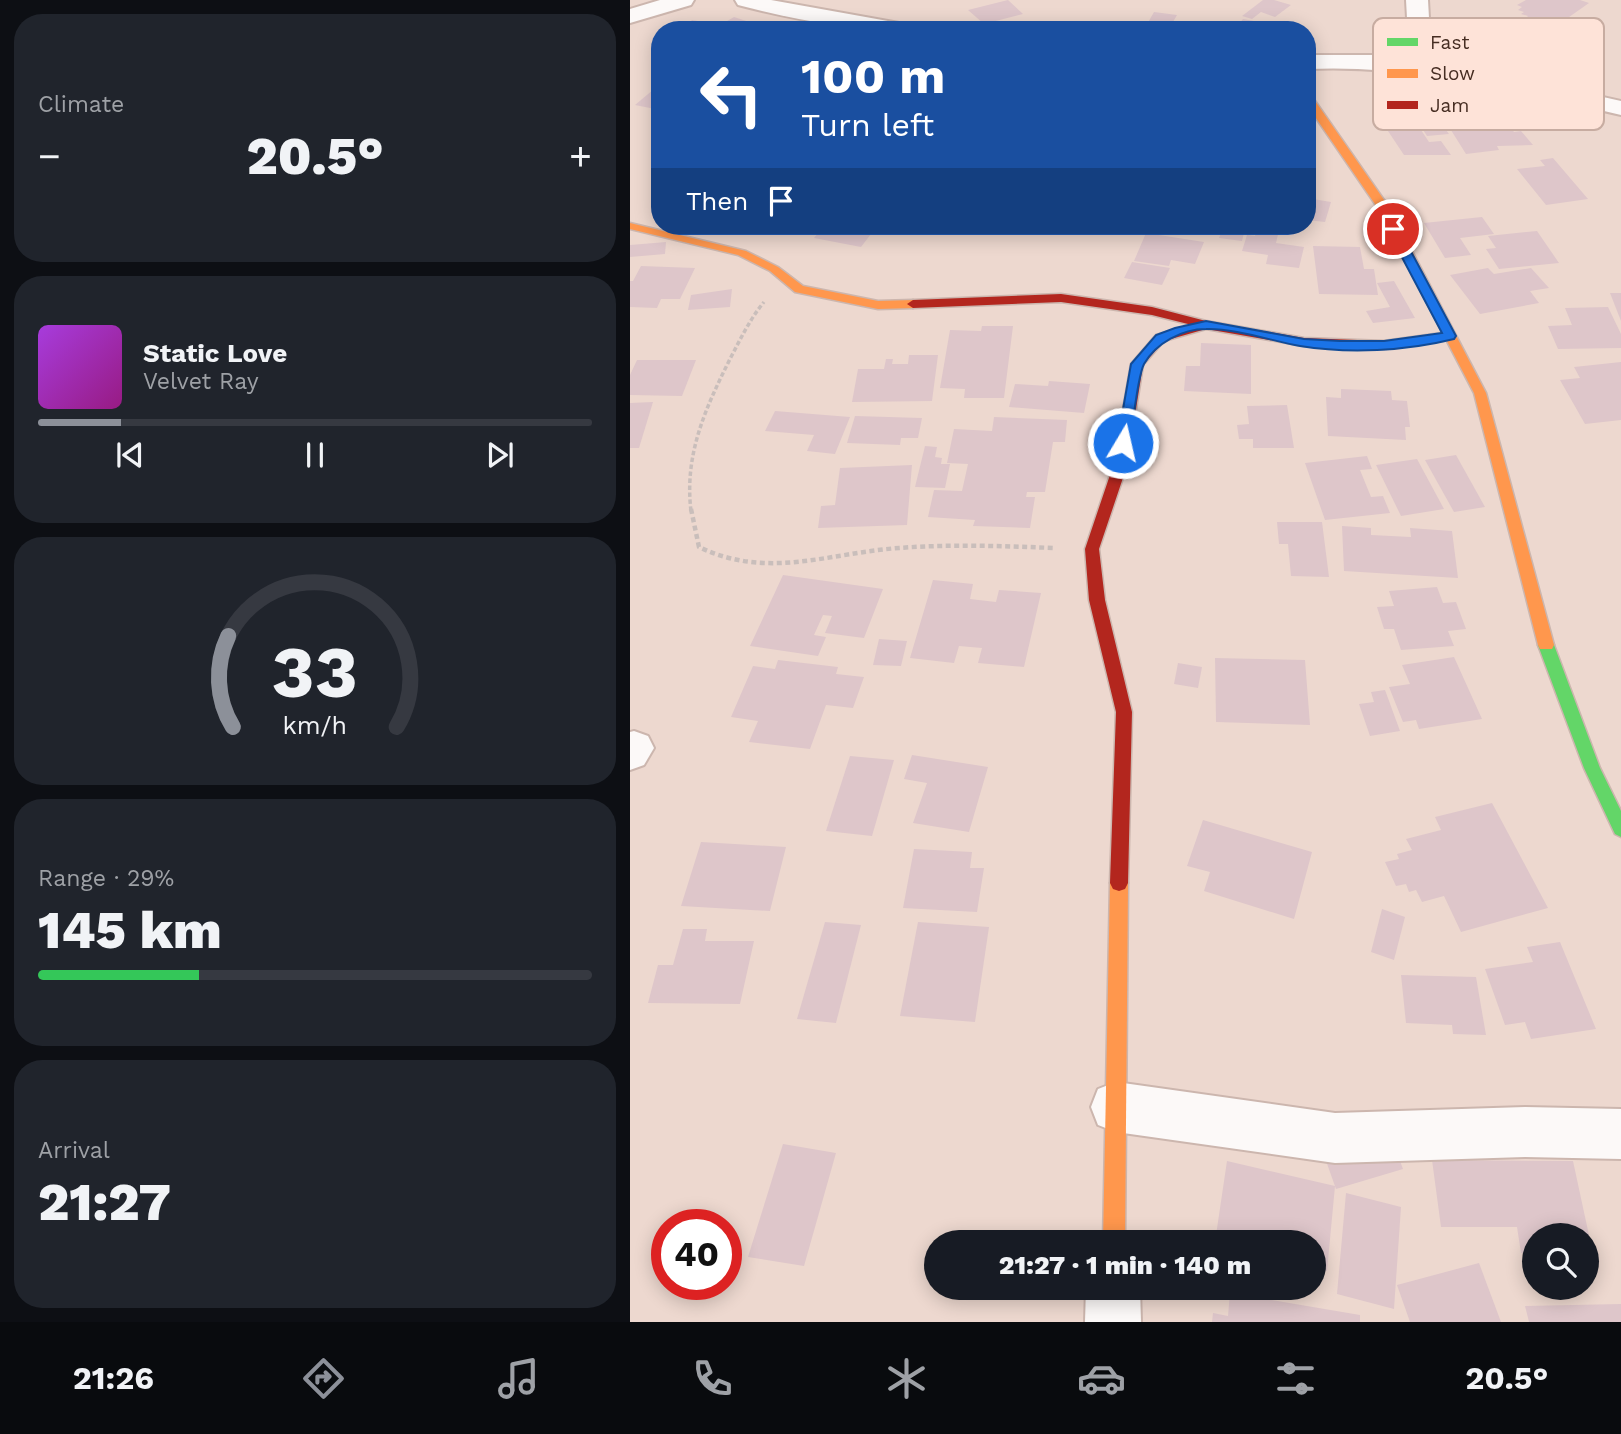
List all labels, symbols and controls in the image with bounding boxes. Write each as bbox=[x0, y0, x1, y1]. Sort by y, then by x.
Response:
legend bbox=[1373, 18, 1604, 130]
text: Fast bbox=[1430, 31, 1469, 54]
text: 100 m bbox=[801, 47, 945, 105]
icon: left bbox=[686, 49, 777, 140]
text: Slow bbox=[1430, 62, 1475, 85]
text: Climate bbox=[38, 91, 124, 118]
text: Jam bbox=[1430, 94, 1469, 117]
text: Turn left bbox=[801, 106, 934, 144]
text: 20.5° bbox=[246, 126, 384, 187]
text: − bbox=[38, 134, 61, 178]
text: + bbox=[569, 134, 592, 178]
icon: arrive bbox=[762, 182, 800, 220]
text: Then bbox=[686, 186, 748, 216]
pin bbox=[1363, 199, 1423, 259]
icon: arrive bbox=[1374, 210, 1412, 248]
text: Static Love bbox=[143, 338, 287, 368]
text: Velvet Ray bbox=[143, 368, 259, 395]
position arrow bbox=[1086, 406, 1160, 480]
icon: previous bbox=[111, 436, 149, 474]
icon: pause bbox=[296, 436, 334, 474]
icon: next bbox=[481, 436, 519, 474]
text: 33 bbox=[272, 629, 358, 715]
text: km/h bbox=[283, 711, 347, 740]
text: Range · 29% bbox=[38, 865, 174, 892]
text: 145 km bbox=[38, 900, 222, 961]
text: Arrival bbox=[38, 1137, 110, 1164]
text: 21:27 bbox=[38, 1172, 171, 1233]
speed limit sign: 40 bbox=[651, 1209, 742, 1300]
map controls bbox=[1522, 1223, 1599, 1300]
button: search bbox=[1522, 1223, 1599, 1300]
text: 21:27 · 1 min · 140 m bbox=[999, 1250, 1251, 1280]
icon: directions bbox=[299, 1354, 348, 1403]
icon: music bbox=[494, 1354, 543, 1403]
icon: phone bbox=[688, 1354, 737, 1403]
icon: climate bbox=[882, 1354, 931, 1403]
icon: car bbox=[1077, 1354, 1126, 1403]
icon: filters bbox=[1271, 1354, 1320, 1403]
text: 21:26 bbox=[73, 1359, 154, 1397]
text: 20.5° bbox=[1465, 1359, 1548, 1397]

